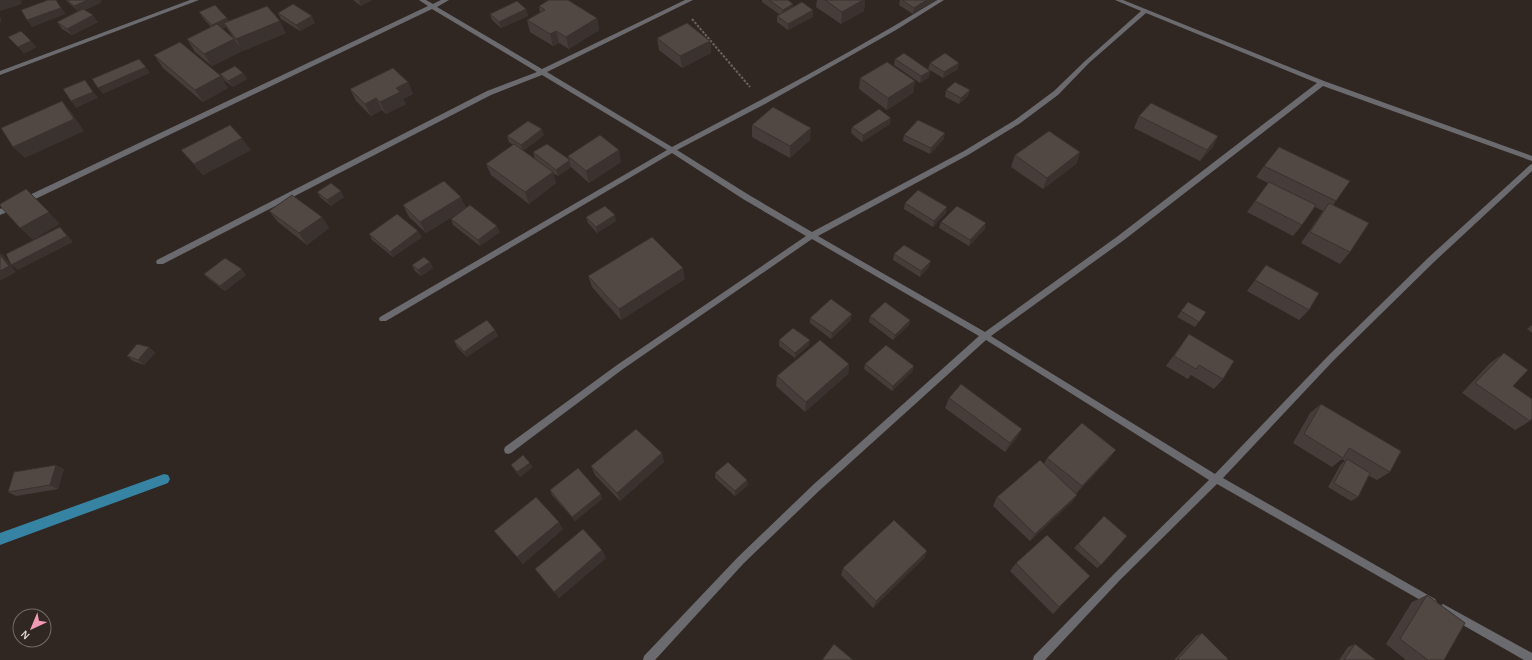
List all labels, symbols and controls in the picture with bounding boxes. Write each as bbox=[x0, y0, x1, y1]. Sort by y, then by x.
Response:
north arrow bbox=[12, 608, 52, 648]
text: N bbox=[19, 628, 32, 641]

